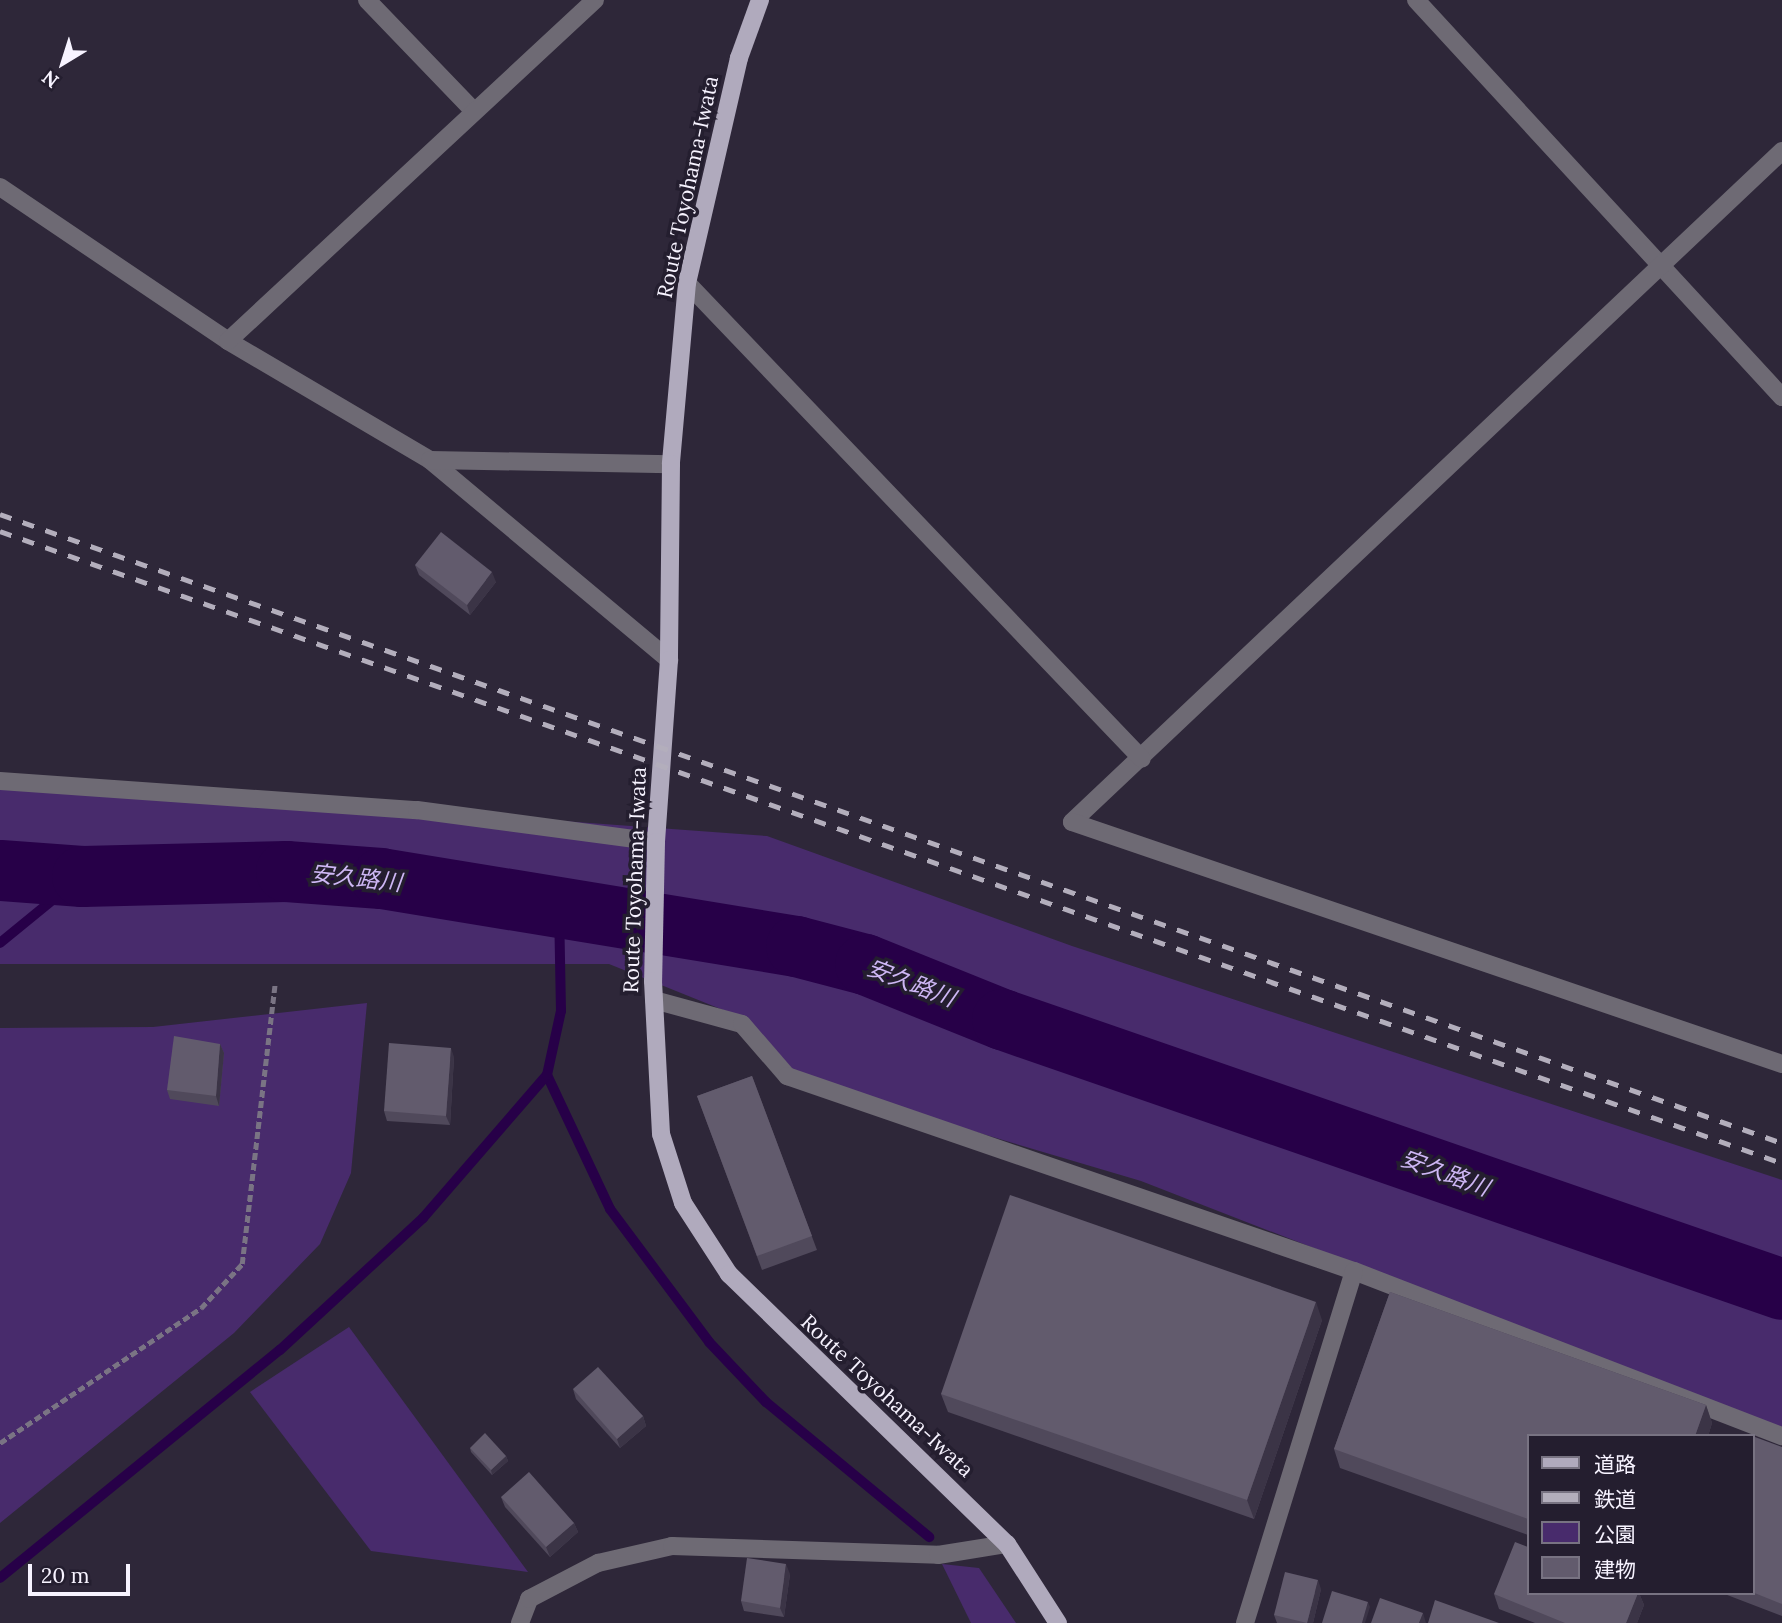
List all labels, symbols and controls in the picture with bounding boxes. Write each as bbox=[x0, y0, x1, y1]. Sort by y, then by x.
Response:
north arrow bbox=[28, 28, 98, 98]
text: N bbox=[37, 66, 63, 94]
street label: Route Toyohama-Iwata bbox=[652, 74, 724, 300]
street label: Route Toyohama-Iwata bbox=[618, 766, 652, 994]
water label: 安久路川 bbox=[309, 859, 403, 897]
water label: 安久路川 bbox=[863, 954, 959, 1012]
water label: 安久路川 bbox=[1397, 1144, 1493, 1202]
street label: Route Toyohama-Iwata bbox=[796, 1310, 978, 1482]
legend bbox=[1526, 1434, 1754, 1595]
text: 道路 bbox=[1594, 1451, 1636, 1478]
text: 鉄道 bbox=[1594, 1486, 1636, 1513]
text: 公園 bbox=[1594, 1521, 1636, 1548]
scale bar bbox=[32, 1550, 133, 1594]
text: 建物 bbox=[1594, 1556, 1636, 1583]
text: 20 m bbox=[41, 1562, 90, 1589]

